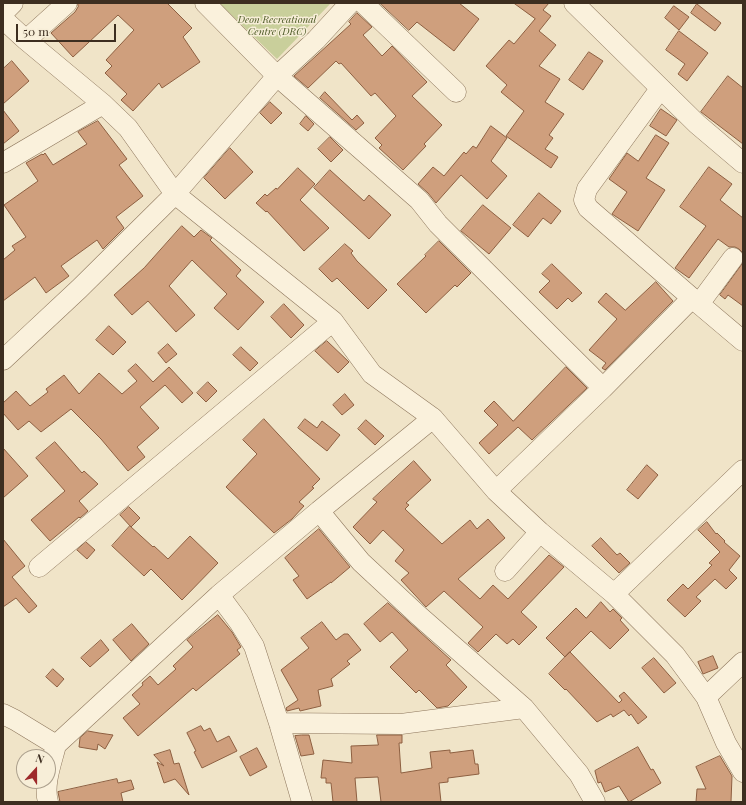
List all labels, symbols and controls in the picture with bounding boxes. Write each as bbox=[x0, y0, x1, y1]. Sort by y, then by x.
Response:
park label: Deon Recreational Centre (DRC) bbox=[238, 14, 316, 38]
scale bar bbox=[18, 16, 118, 42]
text: 50 m bbox=[23, 23, 49, 39]
north arrow bbox=[16, 749, 56, 789]
text: N bbox=[34, 750, 47, 767]

